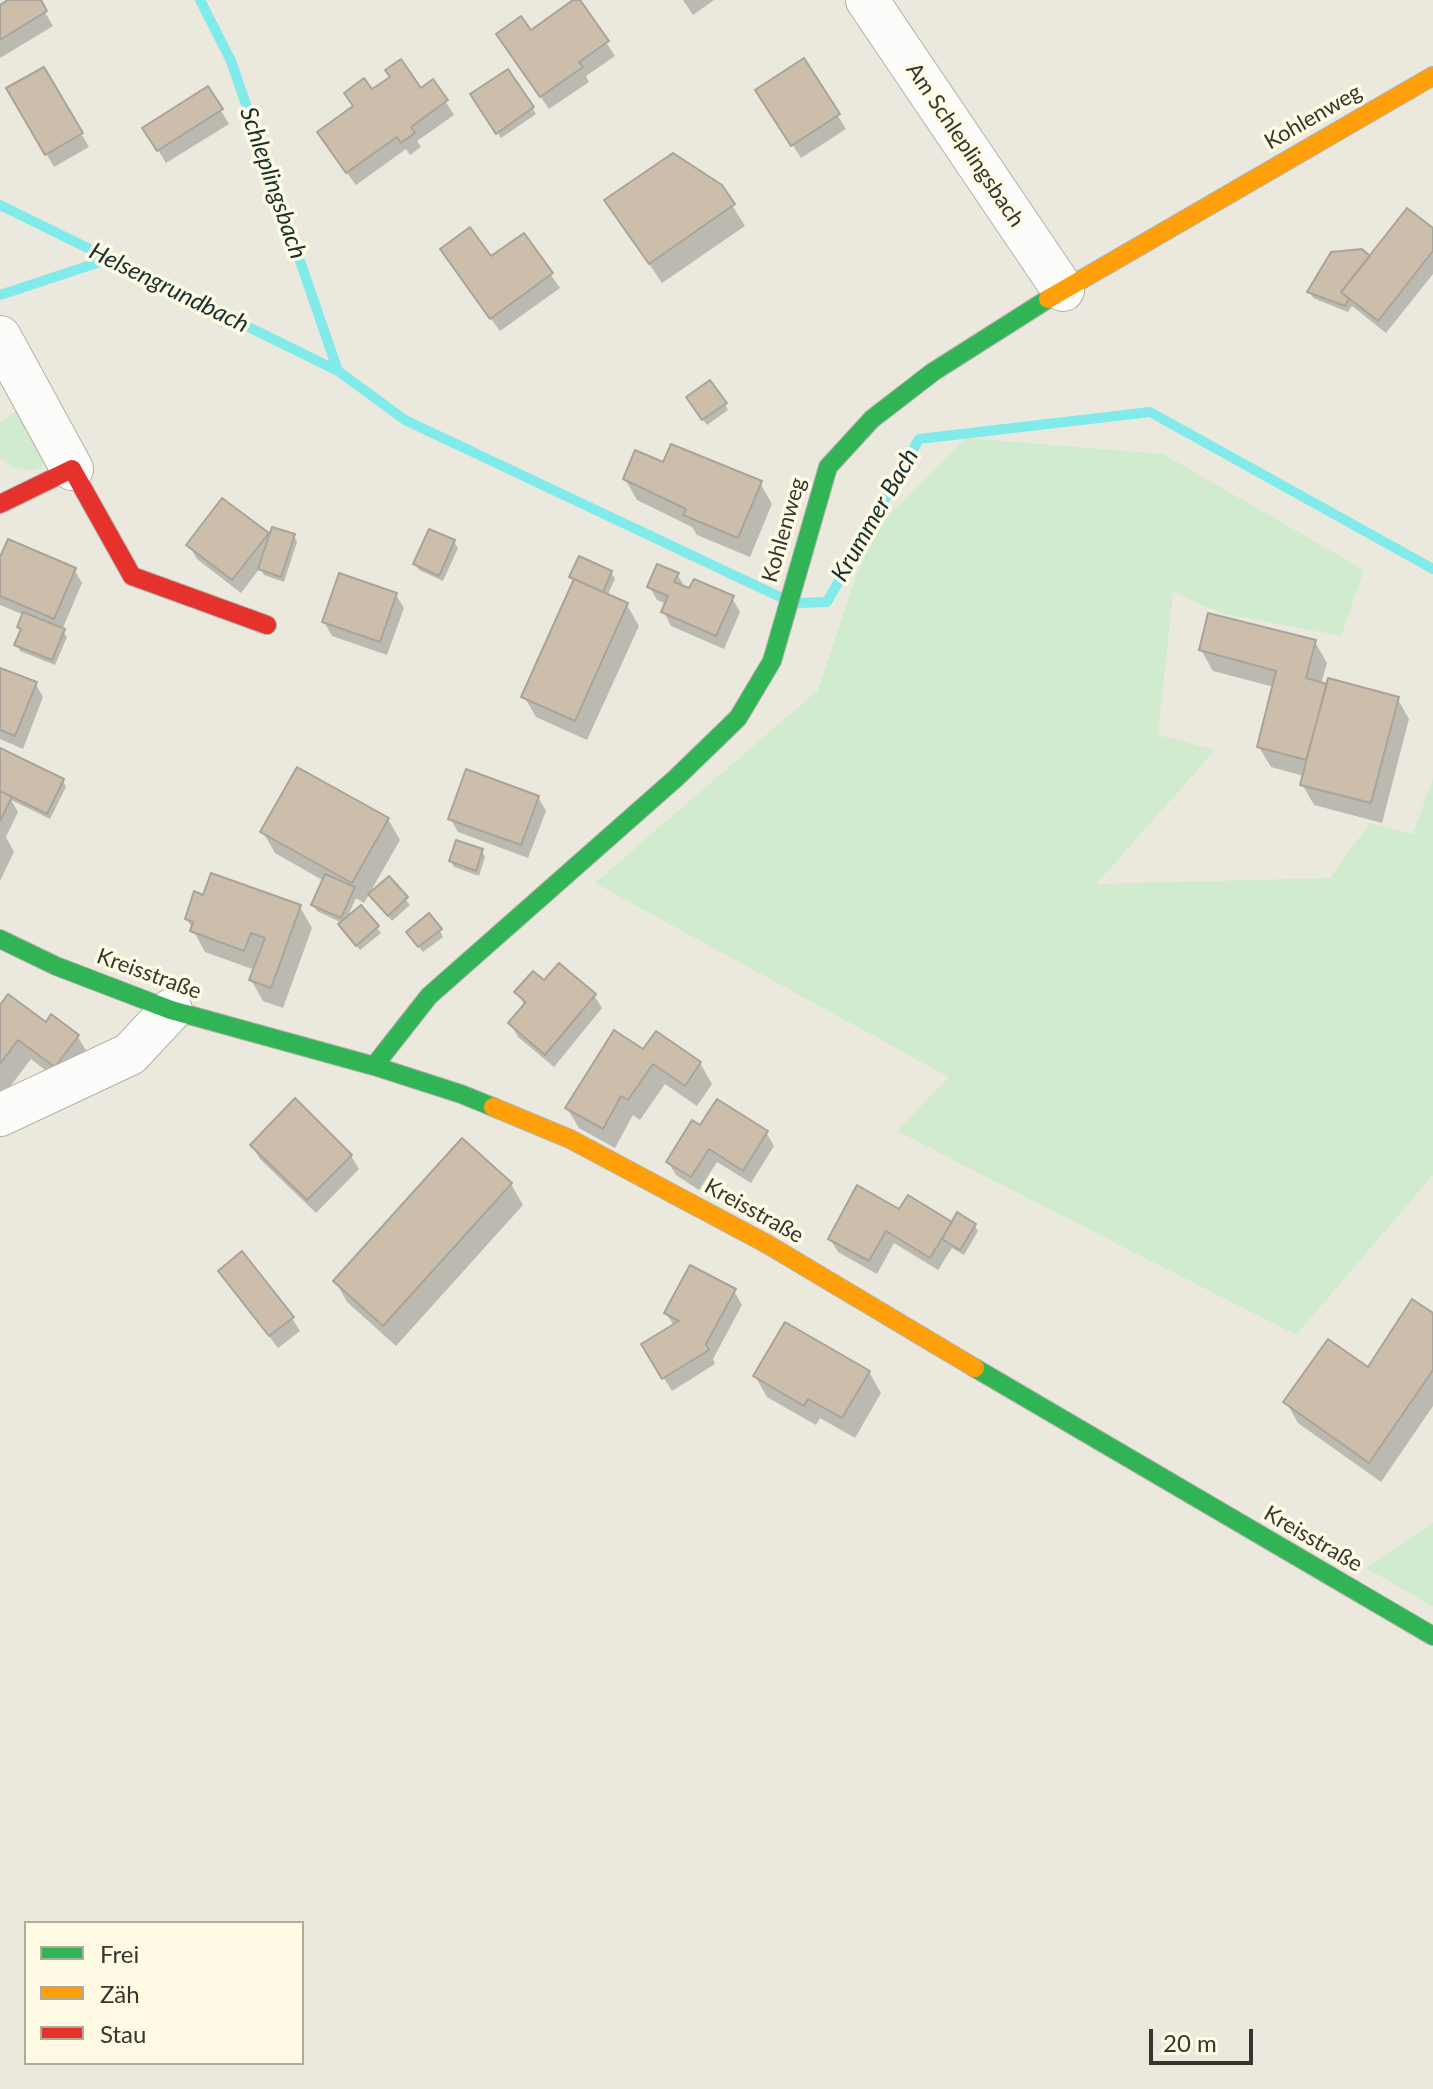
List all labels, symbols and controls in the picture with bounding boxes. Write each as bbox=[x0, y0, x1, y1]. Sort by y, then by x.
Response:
street label: Am Schleplingsbach bbox=[900, 58, 1030, 232]
street label: Kohlenweg bbox=[1260, 79, 1366, 155]
water label: Schleplingsbach bbox=[234, 103, 312, 263]
water label: Helsengrundbach bbox=[85, 237, 253, 339]
water label: Krummer Bach bbox=[825, 443, 925, 587]
street label: Kohlenweg bbox=[756, 475, 812, 585]
street label: Kreisstraße bbox=[93, 943, 205, 1005]
street label: Kreisstraße bbox=[700, 1173, 808, 1249]
street label: Kreisstraße bbox=[1259, 1500, 1367, 1578]
legend bbox=[24, 1921, 304, 2065]
text: Frei bbox=[100, 1939, 139, 1968]
text: Zäh bbox=[100, 1979, 140, 2008]
scale bar bbox=[1153, 2013, 1257, 2063]
text: Stau bbox=[100, 2019, 146, 2048]
text: 20 m bbox=[1163, 2028, 1217, 2057]

